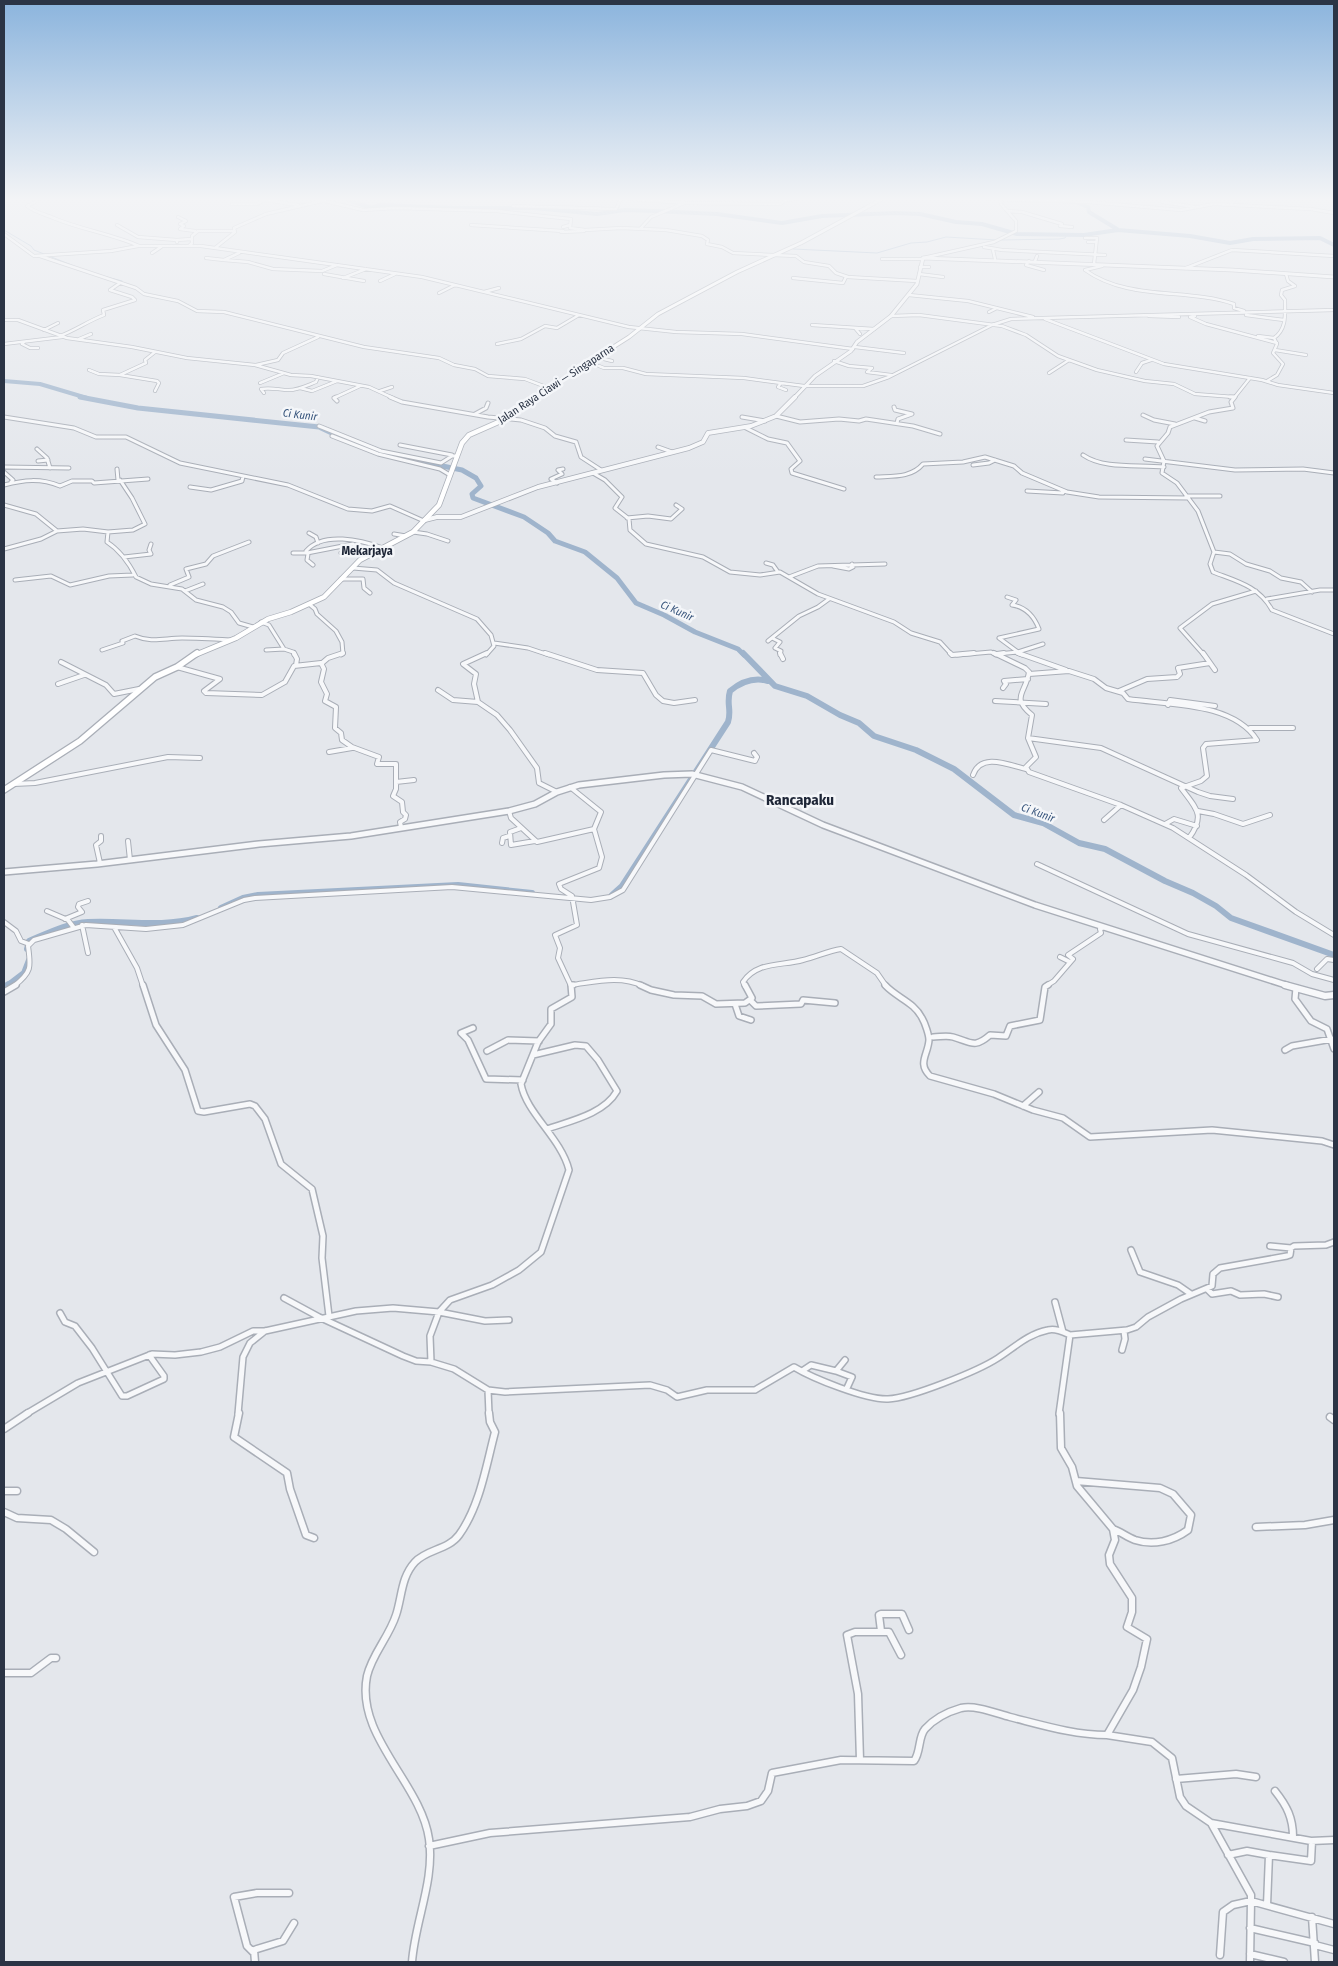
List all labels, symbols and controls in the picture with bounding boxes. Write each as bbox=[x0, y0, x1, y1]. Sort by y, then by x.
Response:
street label: Jalan Raya Ciawi — Singaparna bbox=[495, 342, 617, 426]
water label: Ci Kunir bbox=[282, 406, 319, 424]
district label: Mekarjaya bbox=[341, 544, 393, 558]
water label: Ci Kunir bbox=[659, 598, 697, 624]
district label: Rancapaku bbox=[766, 791, 834, 809]
water label: Ci Kunir bbox=[1020, 801, 1058, 825]

